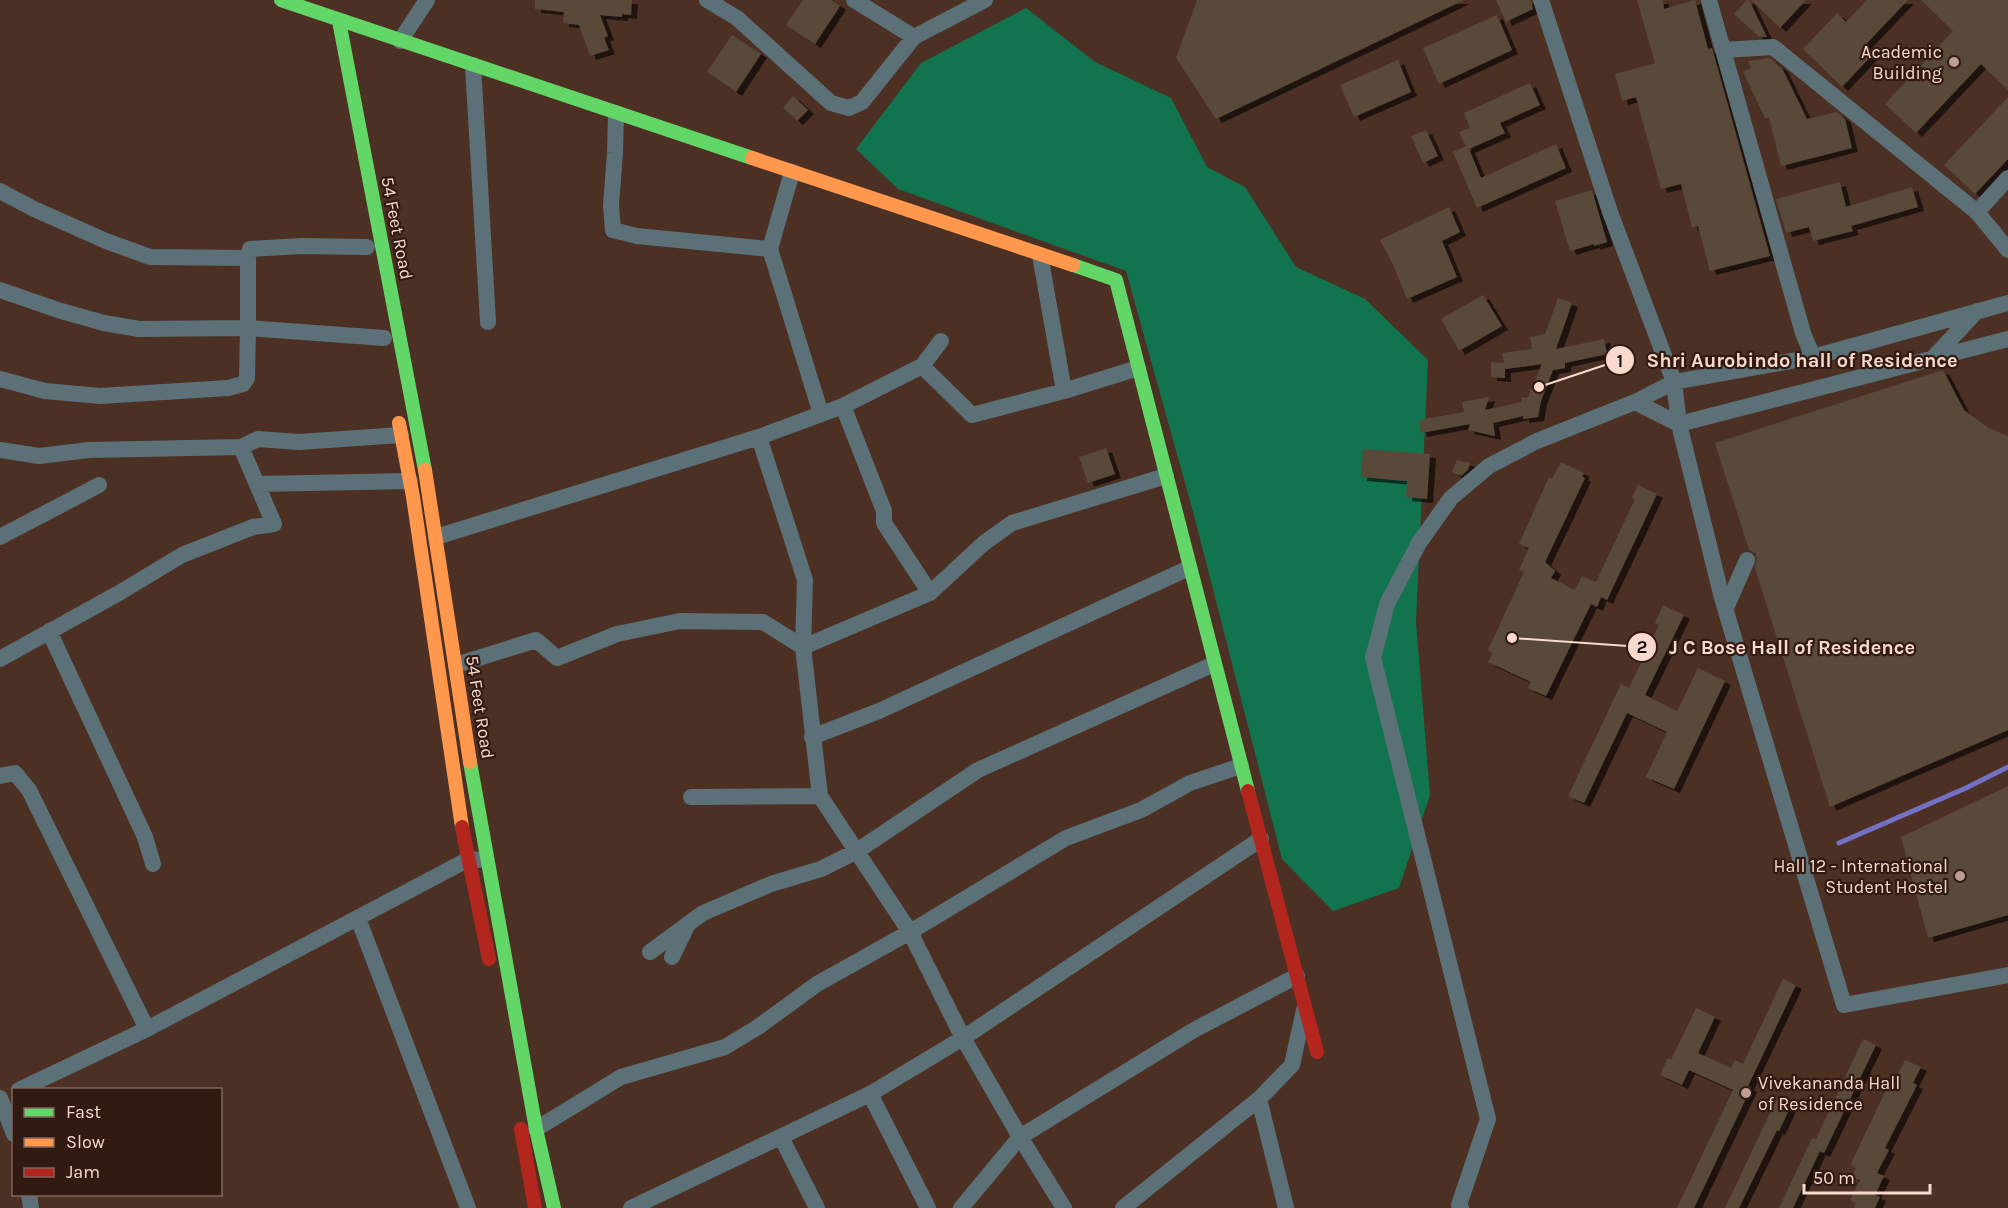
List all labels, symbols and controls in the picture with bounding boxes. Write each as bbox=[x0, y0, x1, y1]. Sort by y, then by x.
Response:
place label: Academic Building bbox=[1861, 41, 1942, 84]
marker: Academic Building bbox=[1947, 55, 1961, 69]
street label: 54 Feet Road bbox=[376, 175, 418, 281]
callout: Shri Aurobindo hall of Residence bbox=[1605, 341, 1970, 379]
text: Shri Aurobindo hall of Residence bbox=[1646, 349, 1958, 372]
text: 1 bbox=[1617, 350, 1623, 372]
callout: J C Bose Hall of Residence bbox=[1627, 628, 1927, 666]
text: 2 bbox=[1637, 636, 1647, 658]
text: J C Bose Hall of Residence bbox=[1669, 636, 1915, 659]
street label: 54 Feet Road bbox=[461, 654, 499, 760]
place label: Hall 12 - International Student Hostel bbox=[1774, 855, 1948, 898]
marker: Hall 12 - International Student Hostel bbox=[1953, 869, 1967, 883]
place label: Vivekananda Hall of Residence bbox=[1758, 1072, 1900, 1115]
marker: Vivekananda Hall of Residence bbox=[1739, 1086, 1753, 1100]
legend bbox=[12, 1088, 222, 1196]
text: Fast bbox=[66, 1101, 101, 1123]
text: Slow bbox=[66, 1131, 105, 1153]
scale bar bbox=[1804, 1157, 1930, 1195]
text: Jam bbox=[66, 1161, 100, 1183]
text: 50 m bbox=[1813, 1167, 1855, 1189]

